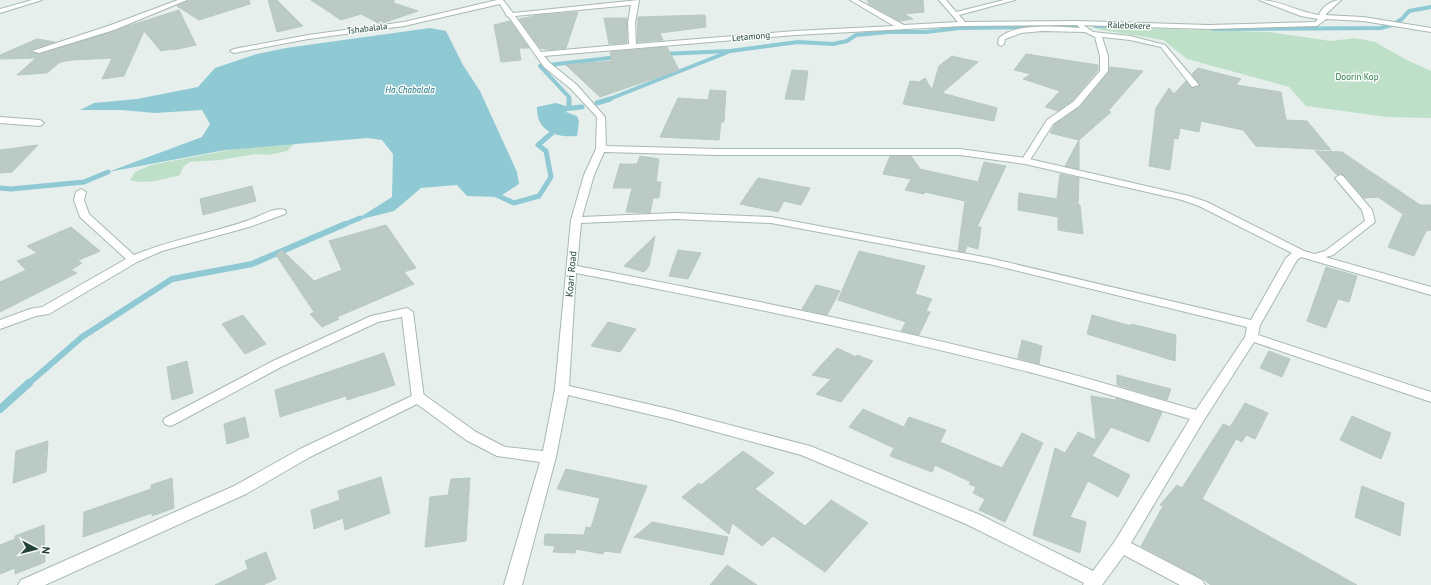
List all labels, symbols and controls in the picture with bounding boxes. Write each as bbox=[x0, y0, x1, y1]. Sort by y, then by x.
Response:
street label: Ralebekere bbox=[1107, 19, 1151, 31]
street label: Tshabalala bbox=[346, 20, 388, 36]
street label: Letamong bbox=[732, 29, 771, 43]
park label: Doorin Kop bbox=[1335, 71, 1379, 82]
water label: Ha Chabalala bbox=[385, 84, 435, 95]
street label: Koari Road bbox=[563, 251, 579, 297]
north arrow bbox=[16, 529, 56, 569]
text: N bbox=[39, 546, 53, 555]

